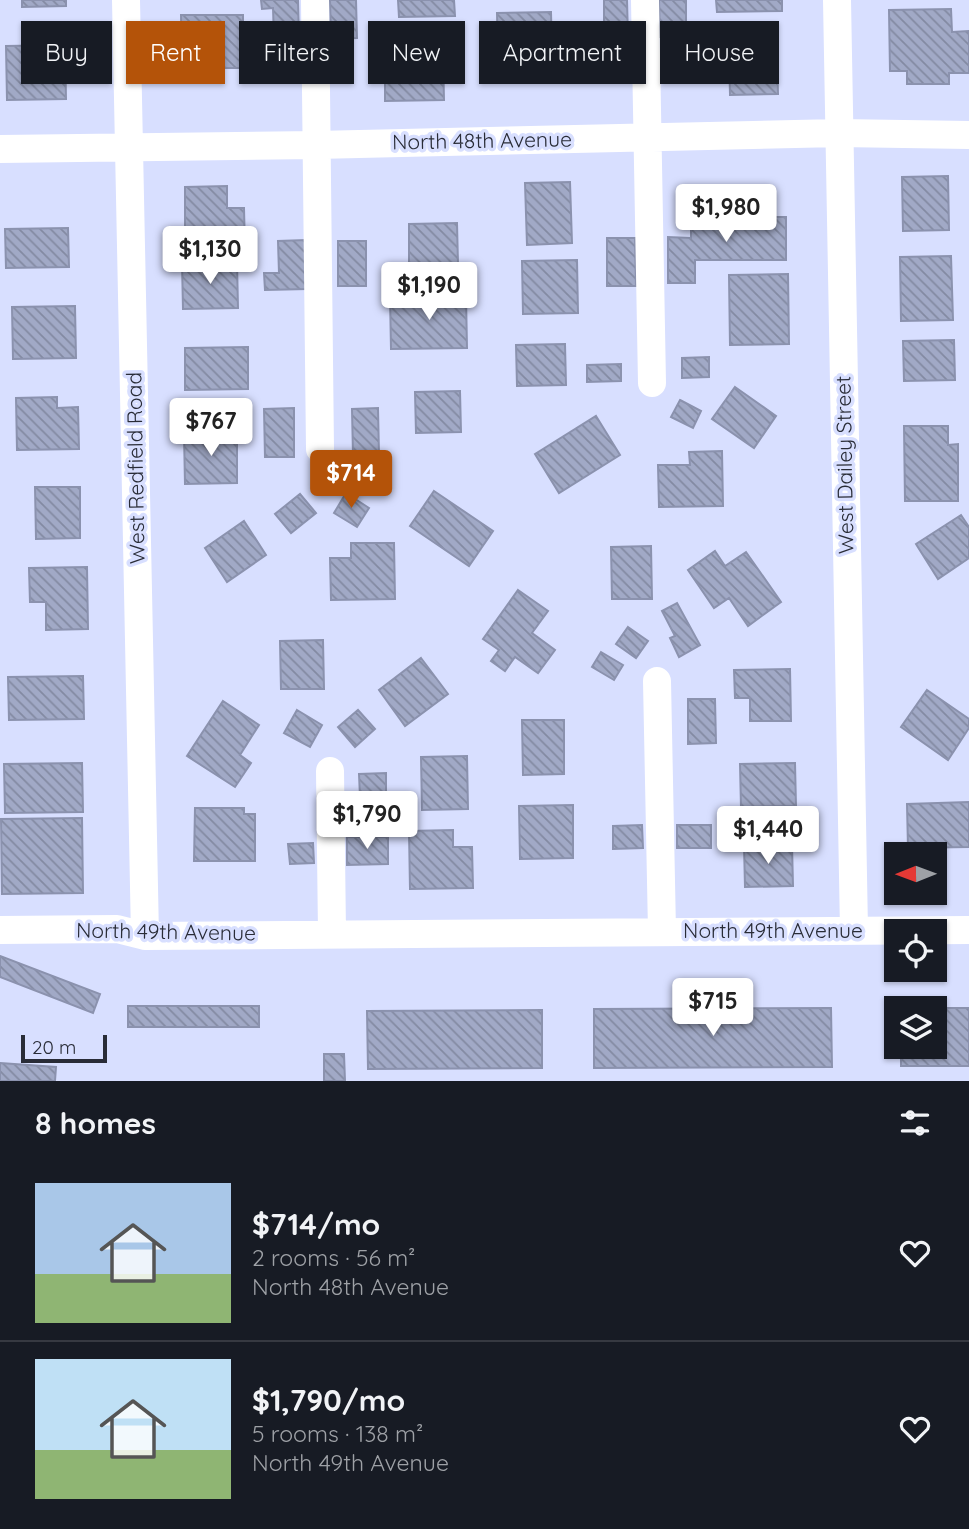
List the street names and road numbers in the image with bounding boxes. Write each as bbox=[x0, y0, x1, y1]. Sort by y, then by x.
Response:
street label: North 48th Avenue bbox=[392, 125, 572, 155]
street label: West Redfield Road bbox=[120, 372, 150, 564]
street label: West Dailey Street bbox=[829, 376, 859, 554]
street label: North 49th Avenue bbox=[76, 916, 256, 946]
street label: North 49th Avenue bbox=[683, 917, 863, 943]

